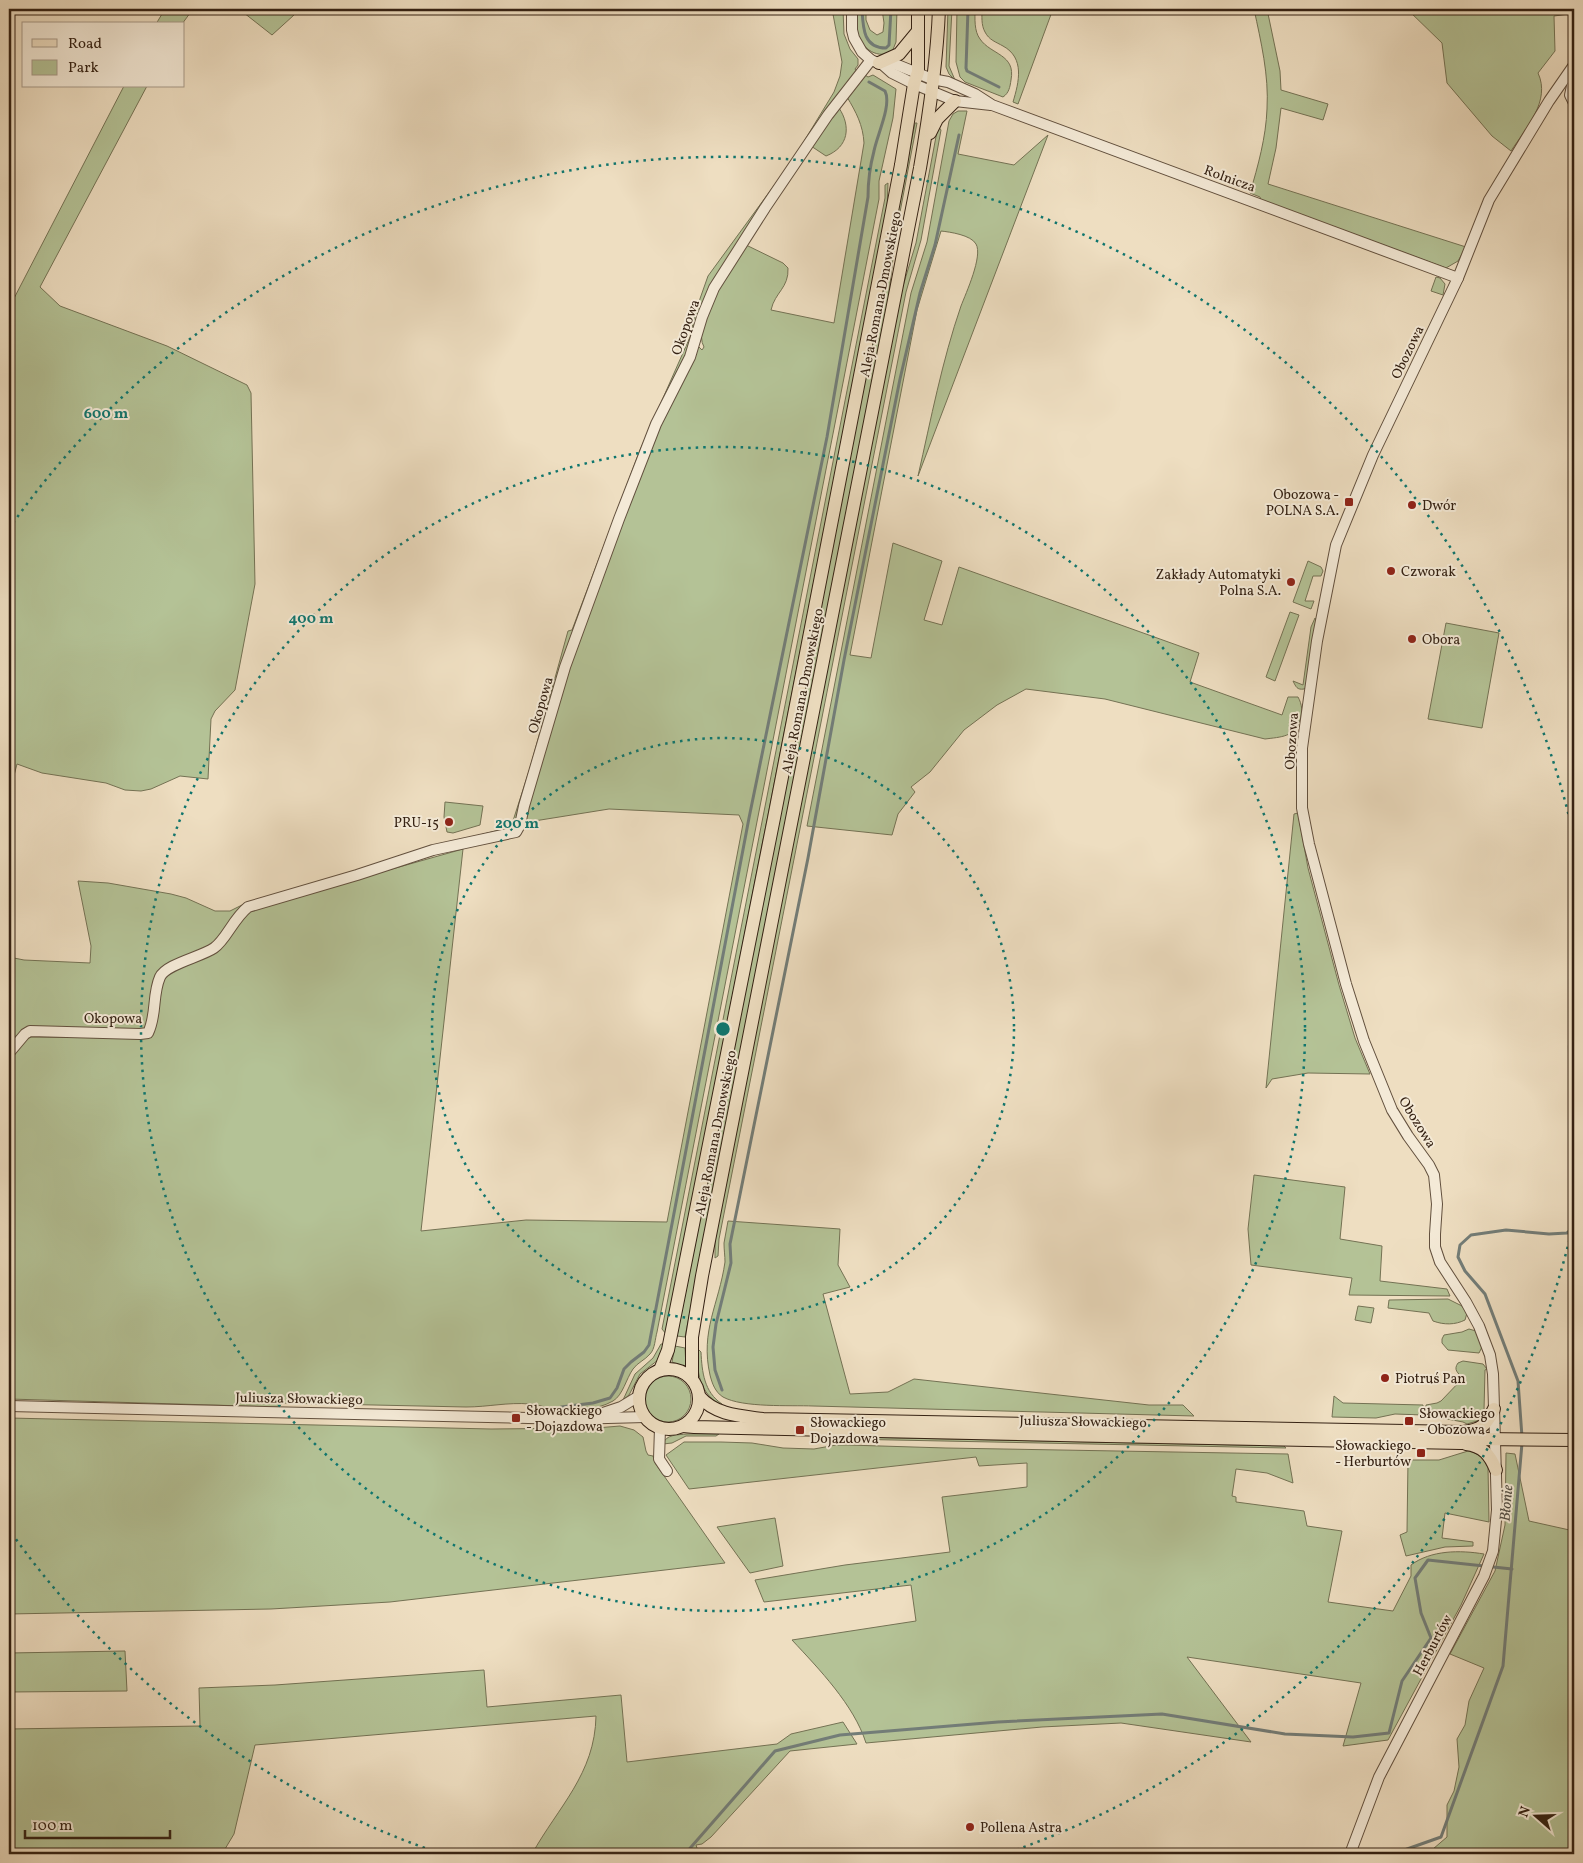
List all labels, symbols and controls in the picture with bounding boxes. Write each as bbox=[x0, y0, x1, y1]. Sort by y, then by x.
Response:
legend bbox=[22, 22, 185, 88]
text: Road bbox=[68, 34, 102, 55]
text: Park bbox=[68, 58, 99, 79]
street label: Rolnicza bbox=[1201, 161, 1258, 198]
street label: Aleja Romana Dmowskiego bbox=[856, 210, 907, 379]
street label: Okopowa bbox=[668, 297, 705, 358]
street label: Obozowa bbox=[1387, 323, 1429, 383]
text: 600 m bbox=[84, 404, 129, 425]
place label: Obozowa - POLNA S.A. bbox=[1266, 486, 1339, 521]
marker: Obozowa - POLNA S.A. bbox=[1343, 496, 1355, 508]
place label: Dwór bbox=[1422, 497, 1456, 516]
marker: Dwór bbox=[1406, 499, 1418, 511]
place label: Czworak bbox=[1401, 563, 1456, 582]
marker: Czworak bbox=[1385, 565, 1397, 577]
place label: Zakłady Automatyki Polna S.A. bbox=[1155, 566, 1281, 601]
marker: Zakłady Automatyki Polna S.A. bbox=[1285, 576, 1297, 588]
street label: Aleja Romana Dmowskiego bbox=[778, 607, 829, 776]
text: 400 m bbox=[289, 609, 334, 630]
place label: Obora bbox=[1422, 631, 1460, 650]
marker: Obora bbox=[1406, 633, 1418, 645]
street label: Okopowa bbox=[524, 675, 559, 736]
street label: Obozowa bbox=[1281, 712, 1304, 770]
place label: PRU-15 bbox=[394, 814, 439, 833]
text: 200 m bbox=[495, 814, 539, 835]
marker: PRU-15 bbox=[443, 816, 455, 828]
street label: Okopowa bbox=[84, 1010, 142, 1029]
centre of rings bbox=[714, 1020, 732, 1038]
street label: Aleja Romana Dmowskiego bbox=[691, 1049, 742, 1218]
street label: Obozowa bbox=[1393, 1093, 1440, 1152]
place label: Piotruś Pan bbox=[1395, 1370, 1466, 1389]
marker: Piotruś Pan bbox=[1379, 1372, 1391, 1384]
street label: Juliusza Słowackiego bbox=[235, 1389, 363, 1410]
place label: Słowackiego - Dojazdowa bbox=[526, 1402, 603, 1437]
place label: Słowackiego - Obozowa bbox=[1419, 1405, 1495, 1440]
marker: Słowackiego - Dojazdowa bbox=[510, 1412, 522, 1424]
street label: Juliusza Słowackiego bbox=[1019, 1412, 1147, 1433]
place label: Słowackiego Dojazdowa bbox=[810, 1414, 886, 1449]
marker: Słowackiego - Obozowa bbox=[1403, 1415, 1415, 1427]
marker: Słowackiego Dojazdowa bbox=[794, 1424, 806, 1436]
place label: Słowackiego - Herburtów bbox=[1335, 1437, 1411, 1472]
marker: Słowackiego - Herburtów bbox=[1415, 1447, 1427, 1459]
water label: Błonie bbox=[1495, 1483, 1520, 1522]
street label: Herburtów bbox=[1409, 1611, 1458, 1680]
north arrow bbox=[1510, 1790, 1560, 1840]
text: N bbox=[1515, 1804, 1536, 1820]
scale bar bbox=[25, 1808, 170, 1840]
text: 100 m bbox=[32, 1816, 72, 1837]
place label: Pollena Astra bbox=[980, 1819, 1062, 1838]
marker: Pollena Astra bbox=[964, 1821, 976, 1833]

